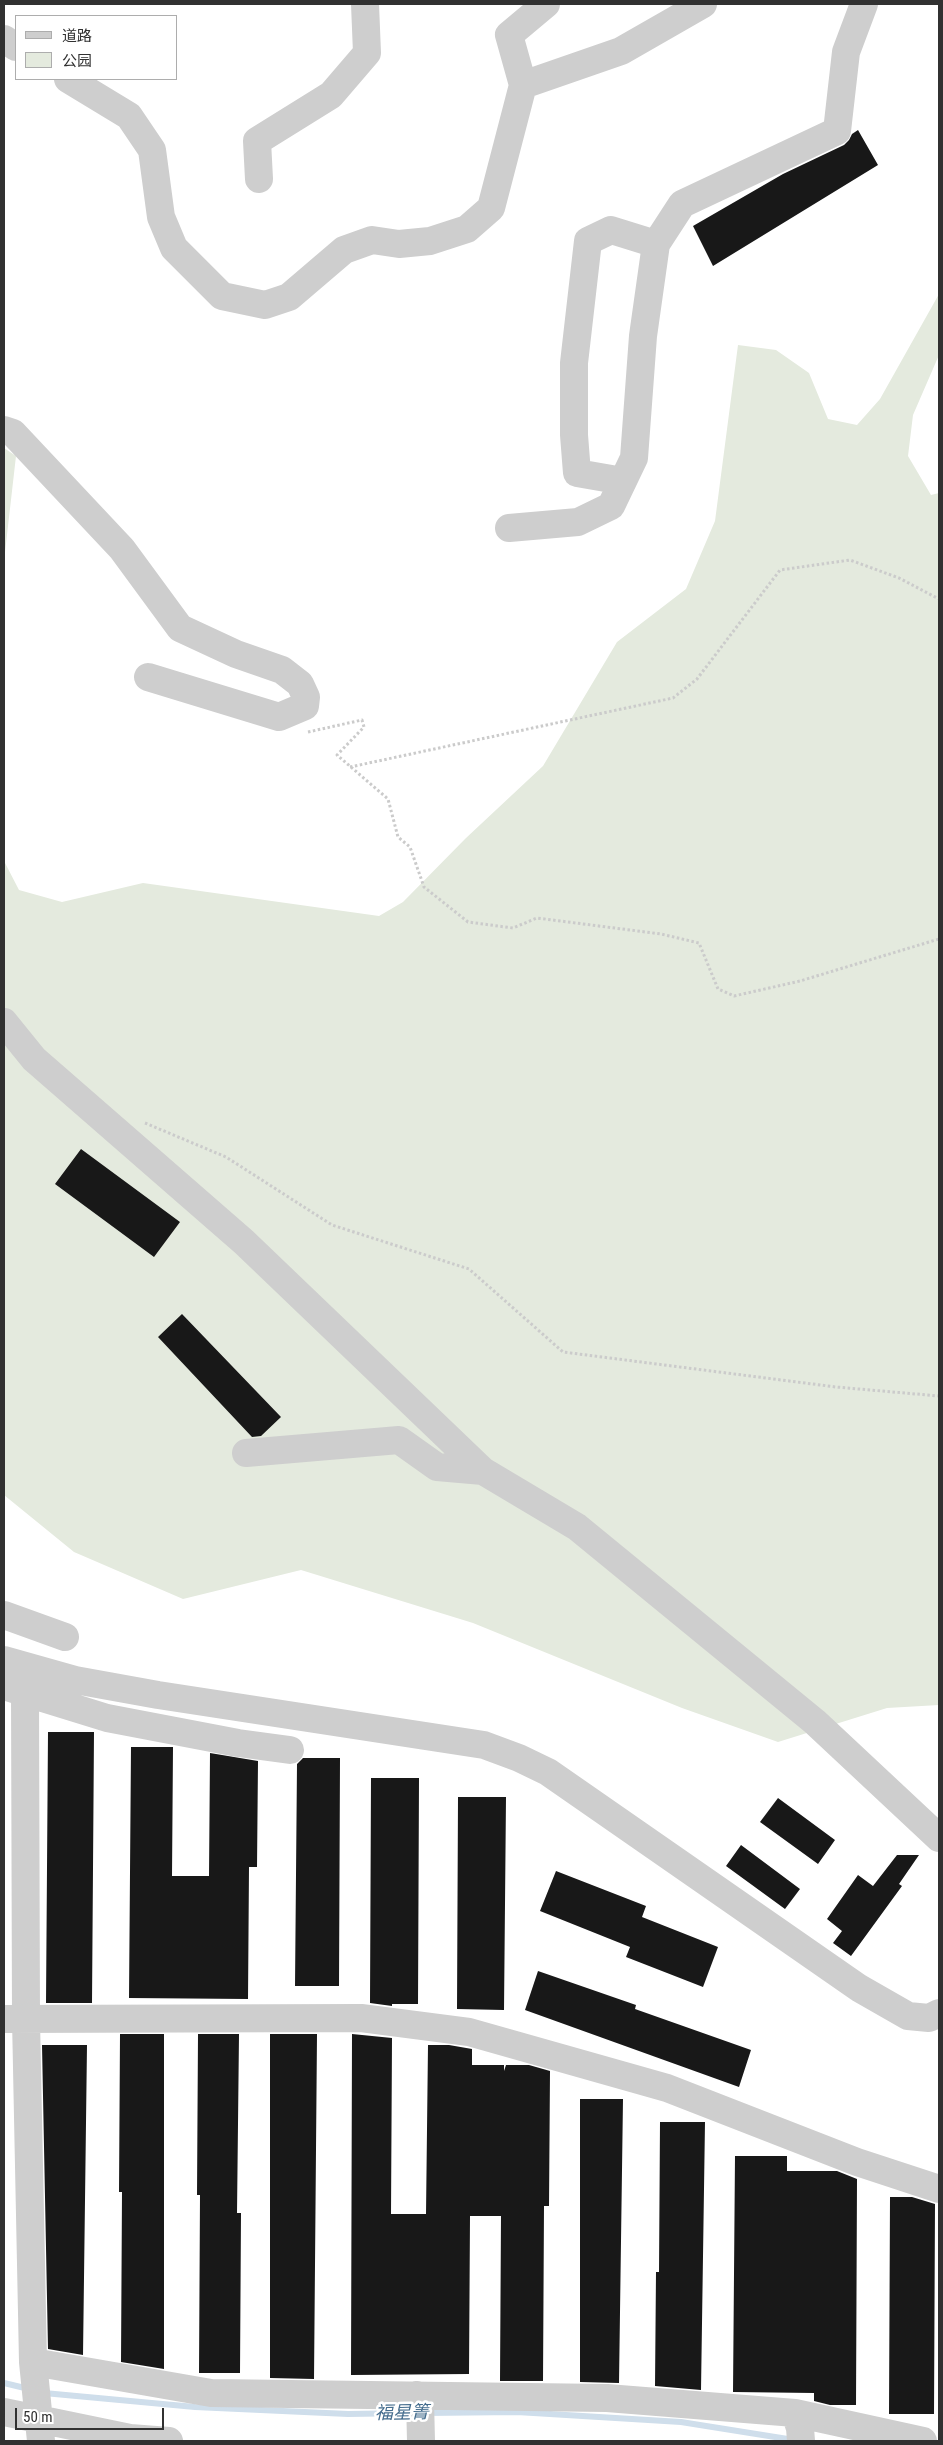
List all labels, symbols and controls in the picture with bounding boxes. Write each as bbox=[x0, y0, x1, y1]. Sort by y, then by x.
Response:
legend bbox=[15, 15, 178, 80]
text: 道路 bbox=[62, 27, 92, 45]
text: 公园 bbox=[62, 52, 92, 70]
scale bar bbox=[18, 2398, 166, 2430]
water label: 福星箐 bbox=[375, 2403, 429, 2425]
text: 50 m bbox=[23, 2408, 53, 2426]

